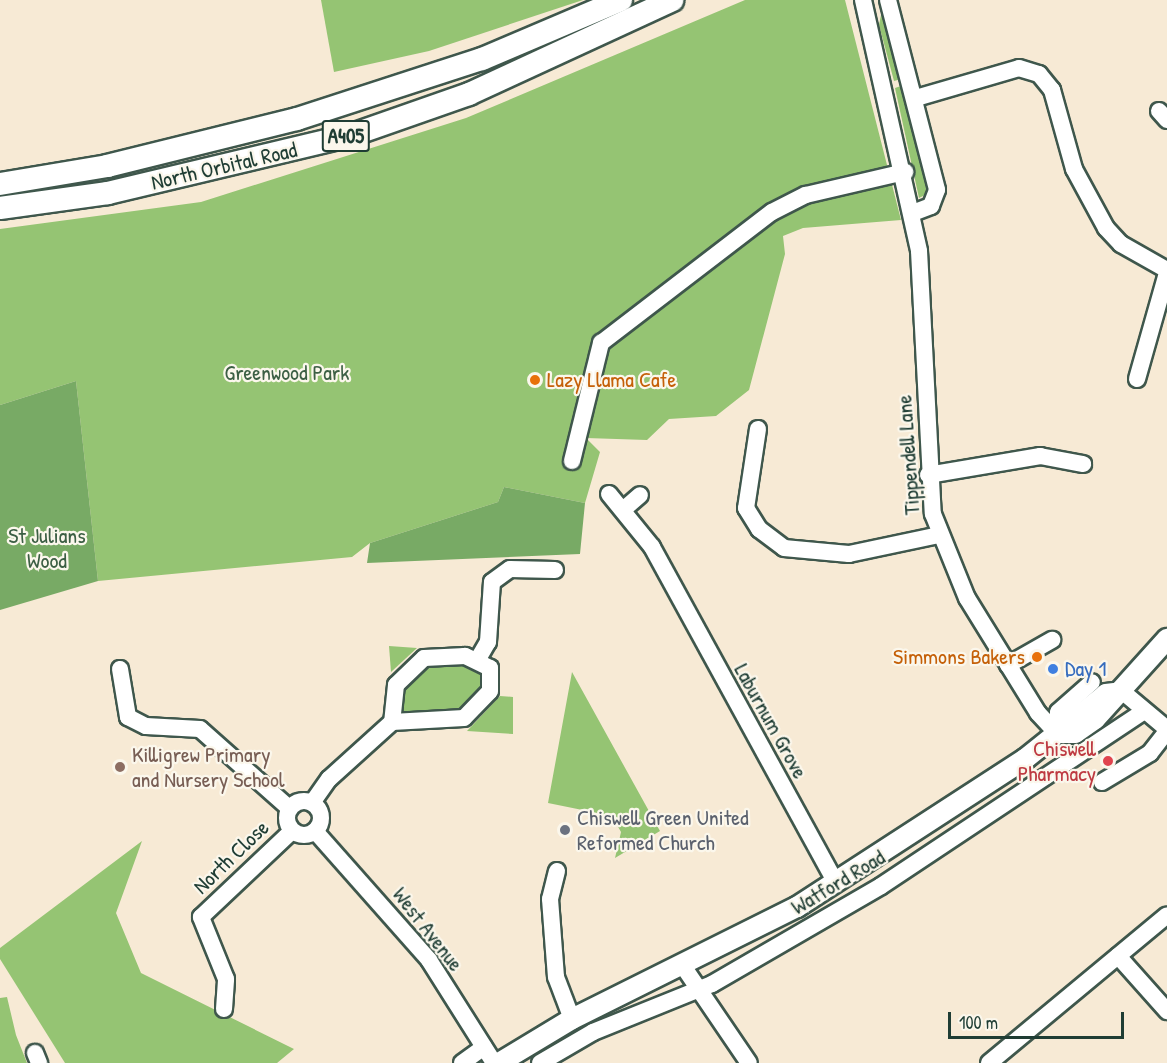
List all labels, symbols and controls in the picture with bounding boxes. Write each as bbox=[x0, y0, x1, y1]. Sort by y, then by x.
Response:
road number: A405 bbox=[320, 118, 372, 154]
street label: North Orbital Road bbox=[149, 136, 299, 196]
park label: Greenwood Park bbox=[225, 360, 349, 386]
place label: Lazy Llama Cafe bbox=[547, 367, 676, 393]
marker: Lazy Llama Cafe bbox=[528, 373, 542, 387]
street label: Tippendell Lane bbox=[891, 394, 925, 516]
park label: St Julians Wood bbox=[8, 522, 86, 574]
place label: Simmons Bakers bbox=[893, 644, 1025, 670]
marker: Simmons Bakers bbox=[1030, 650, 1044, 664]
place label: Day 1 bbox=[1065, 656, 1106, 682]
street label: Laburnum Grove bbox=[729, 659, 813, 783]
marker: Day 1 bbox=[1046, 662, 1060, 676]
place label: Chiswell Pharmacy bbox=[1018, 735, 1096, 786]
place label: Killigrew Primary and Nursery School bbox=[132, 741, 285, 792]
marker: Chiswell Pharmacy bbox=[1101, 754, 1115, 768]
marker: Killigrew Primary and Nursery School bbox=[113, 760, 127, 774]
place label: Chiswell Green United Reformed Church bbox=[577, 804, 749, 855]
street label: North Close bbox=[188, 815, 274, 899]
marker: Chiswell Green United Reformed Church bbox=[558, 823, 572, 837]
street label: Watford Road bbox=[786, 844, 890, 920]
street label: West Avenue bbox=[387, 882, 469, 976]
scale bar bbox=[951, 1000, 1126, 1038]
text: 100 m bbox=[959, 1010, 998, 1035]

